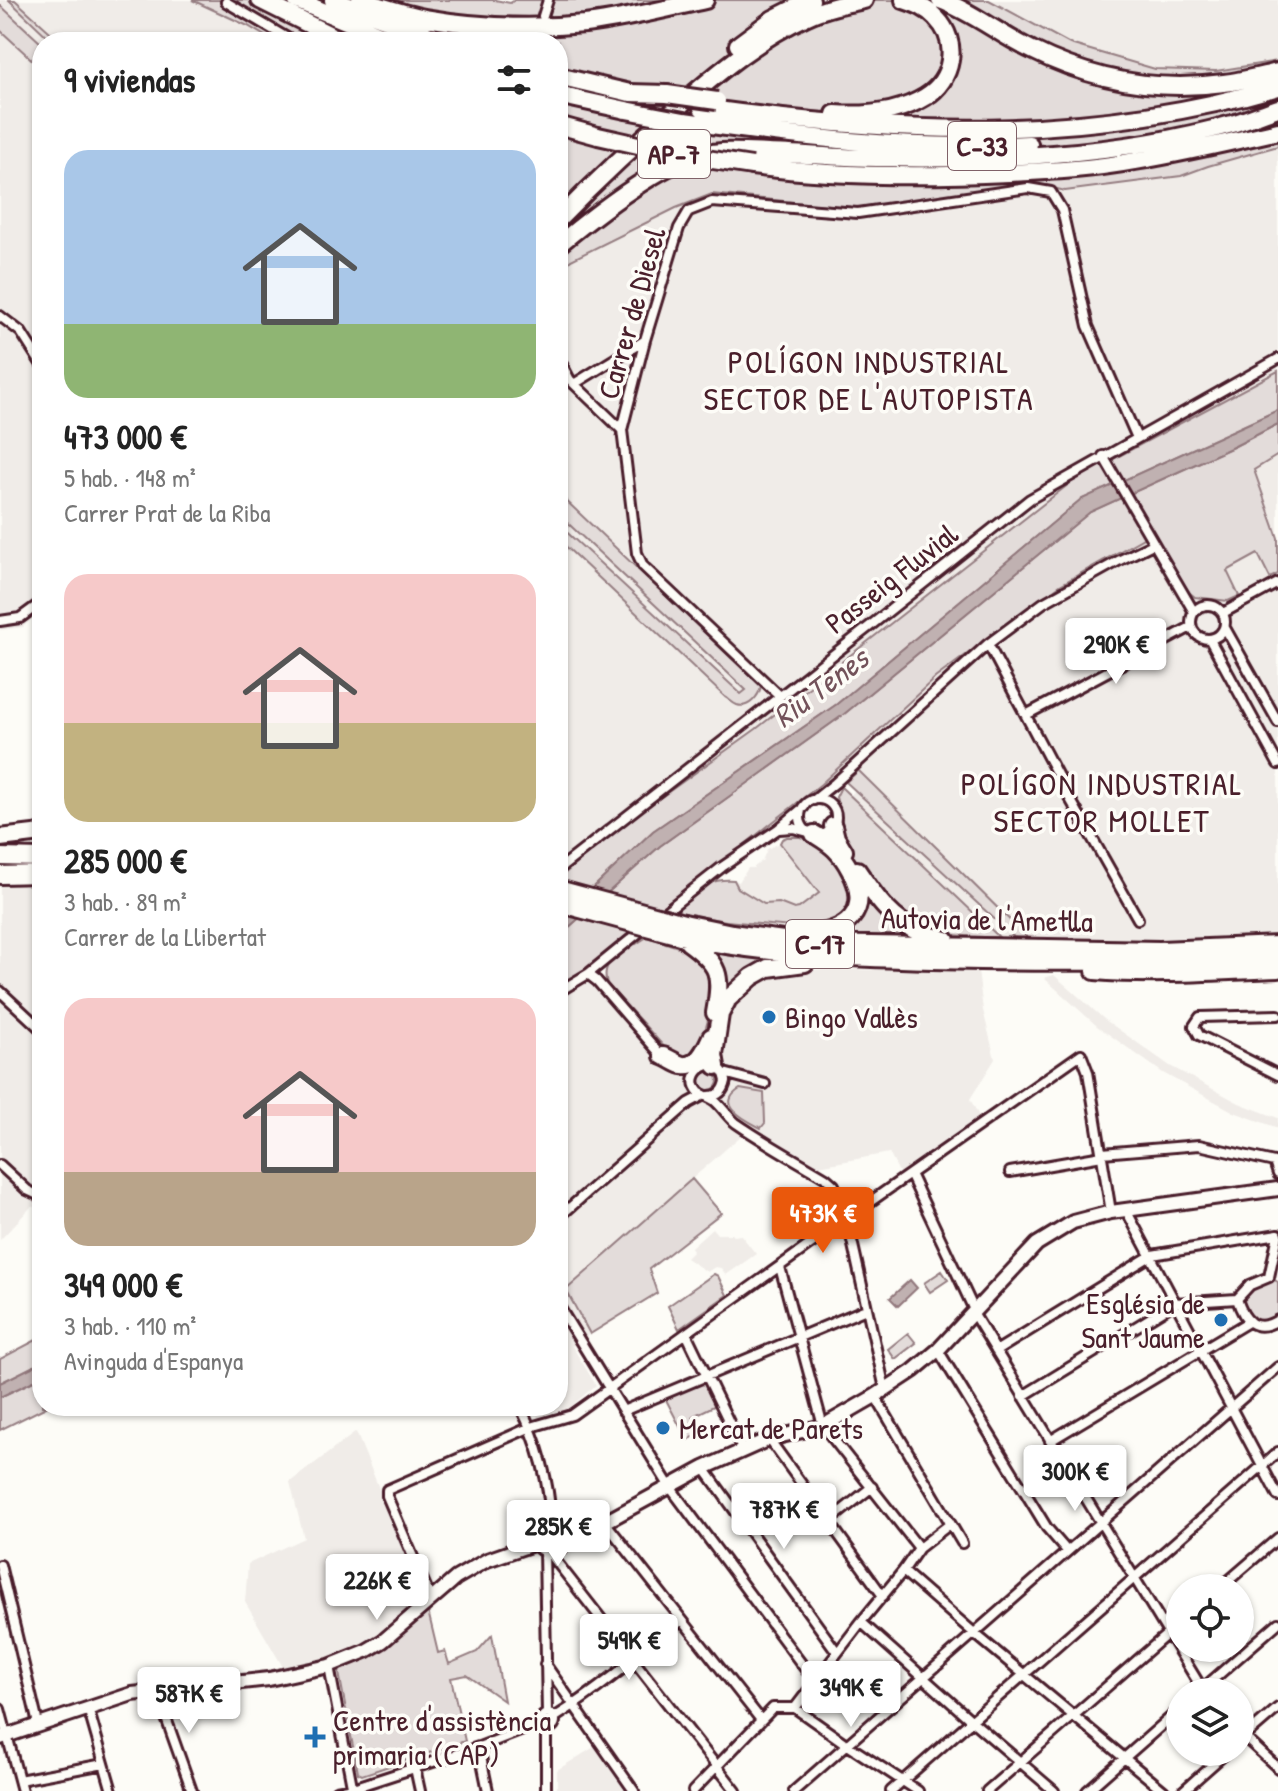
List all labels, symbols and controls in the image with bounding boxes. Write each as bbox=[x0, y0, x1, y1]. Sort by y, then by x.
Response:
text: 9 viviendas bbox=[64, 57, 195, 103]
icon: filters bbox=[492, 58, 536, 102]
road number: C-33 bbox=[948, 122, 1016, 170]
road number: AP-7 bbox=[638, 130, 710, 178]
icon: home bbox=[228, 202, 372, 346]
street label: Carrer de Diesel bbox=[587, 223, 675, 403]
district label: POLÍGON INDUSTRIAL SECTOR DE L'AUTOPISTA bbox=[703, 340, 1035, 420]
text: 473 000 € bbox=[64, 414, 187, 460]
text: 5 hab. · 148 m² bbox=[64, 460, 196, 495]
text: Carrer Prat de la Riba bbox=[64, 495, 271, 530]
street label: Passeig Fluvial bbox=[816, 514, 966, 642]
pin: 290K € bbox=[1051, 618, 1181, 686]
icon: home bbox=[228, 626, 372, 770]
text: 290K € bbox=[1083, 626, 1149, 661]
water label: Riu Tenes bbox=[763, 635, 879, 737]
district label: POLÍGON INDUSTRIAL SECTOR MOLLET bbox=[961, 762, 1243, 842]
text: 285 000 € bbox=[64, 838, 187, 884]
text: 3 hab. · 89 m² bbox=[64, 884, 187, 919]
street label: Autovia de l'Ametlla bbox=[881, 897, 1093, 941]
text: Carrer de la Llibertat bbox=[64, 919, 266, 954]
road number: C-17 bbox=[786, 920, 854, 968]
place label: Bingo Vallès bbox=[785, 997, 918, 1037]
marker: Bingo Vallès bbox=[760, 1008, 778, 1026]
icon: home bbox=[228, 1050, 372, 1194]
pin: 473K € bbox=[758, 1187, 888, 1255]
text: 473K € bbox=[790, 1195, 856, 1230]
text: 349 000 € bbox=[64, 1262, 182, 1308]
place label: Església de Sant Jaume bbox=[1081, 1283, 1205, 1357]
text: 3 hab. · 110 m² bbox=[64, 1308, 196, 1343]
marker: Església de Sant Jaume bbox=[1212, 1311, 1230, 1329]
text: Avinguda d'Espanya bbox=[64, 1343, 243, 1378]
place label: Mercat de Parets bbox=[679, 1408, 863, 1448]
marker: Mercat de Parets bbox=[654, 1419, 672, 1437]
pin: 300K € bbox=[1010, 1445, 1140, 1513]
text: 300K € bbox=[1041, 1453, 1109, 1488]
pin: 787K € bbox=[719, 1483, 849, 1551]
text: 787K € bbox=[749, 1491, 819, 1526]
pin: 285K € bbox=[493, 1500, 623, 1568]
text: 285K € bbox=[525, 1508, 591, 1543]
pin: 226K € bbox=[312, 1554, 442, 1622]
text: 226K € bbox=[344, 1562, 410, 1597]
map controls bbox=[1166, 1574, 1254, 1766]
button: locate bbox=[1166, 1574, 1254, 1662]
pin: 549K € bbox=[564, 1614, 694, 1682]
text: 549K € bbox=[598, 1622, 660, 1657]
pin: 349K € bbox=[786, 1661, 916, 1729]
pin: 587K € bbox=[124, 1667, 254, 1735]
text: 349K € bbox=[819, 1669, 883, 1704]
text: 587K € bbox=[155, 1675, 223, 1710]
button: layers bbox=[1166, 1678, 1254, 1766]
place label: Centre d'assistència primaria (CAP) bbox=[333, 1700, 552, 1774]
marker: Centre d'assistència primaria (CAP) bbox=[304, 1726, 326, 1748]

